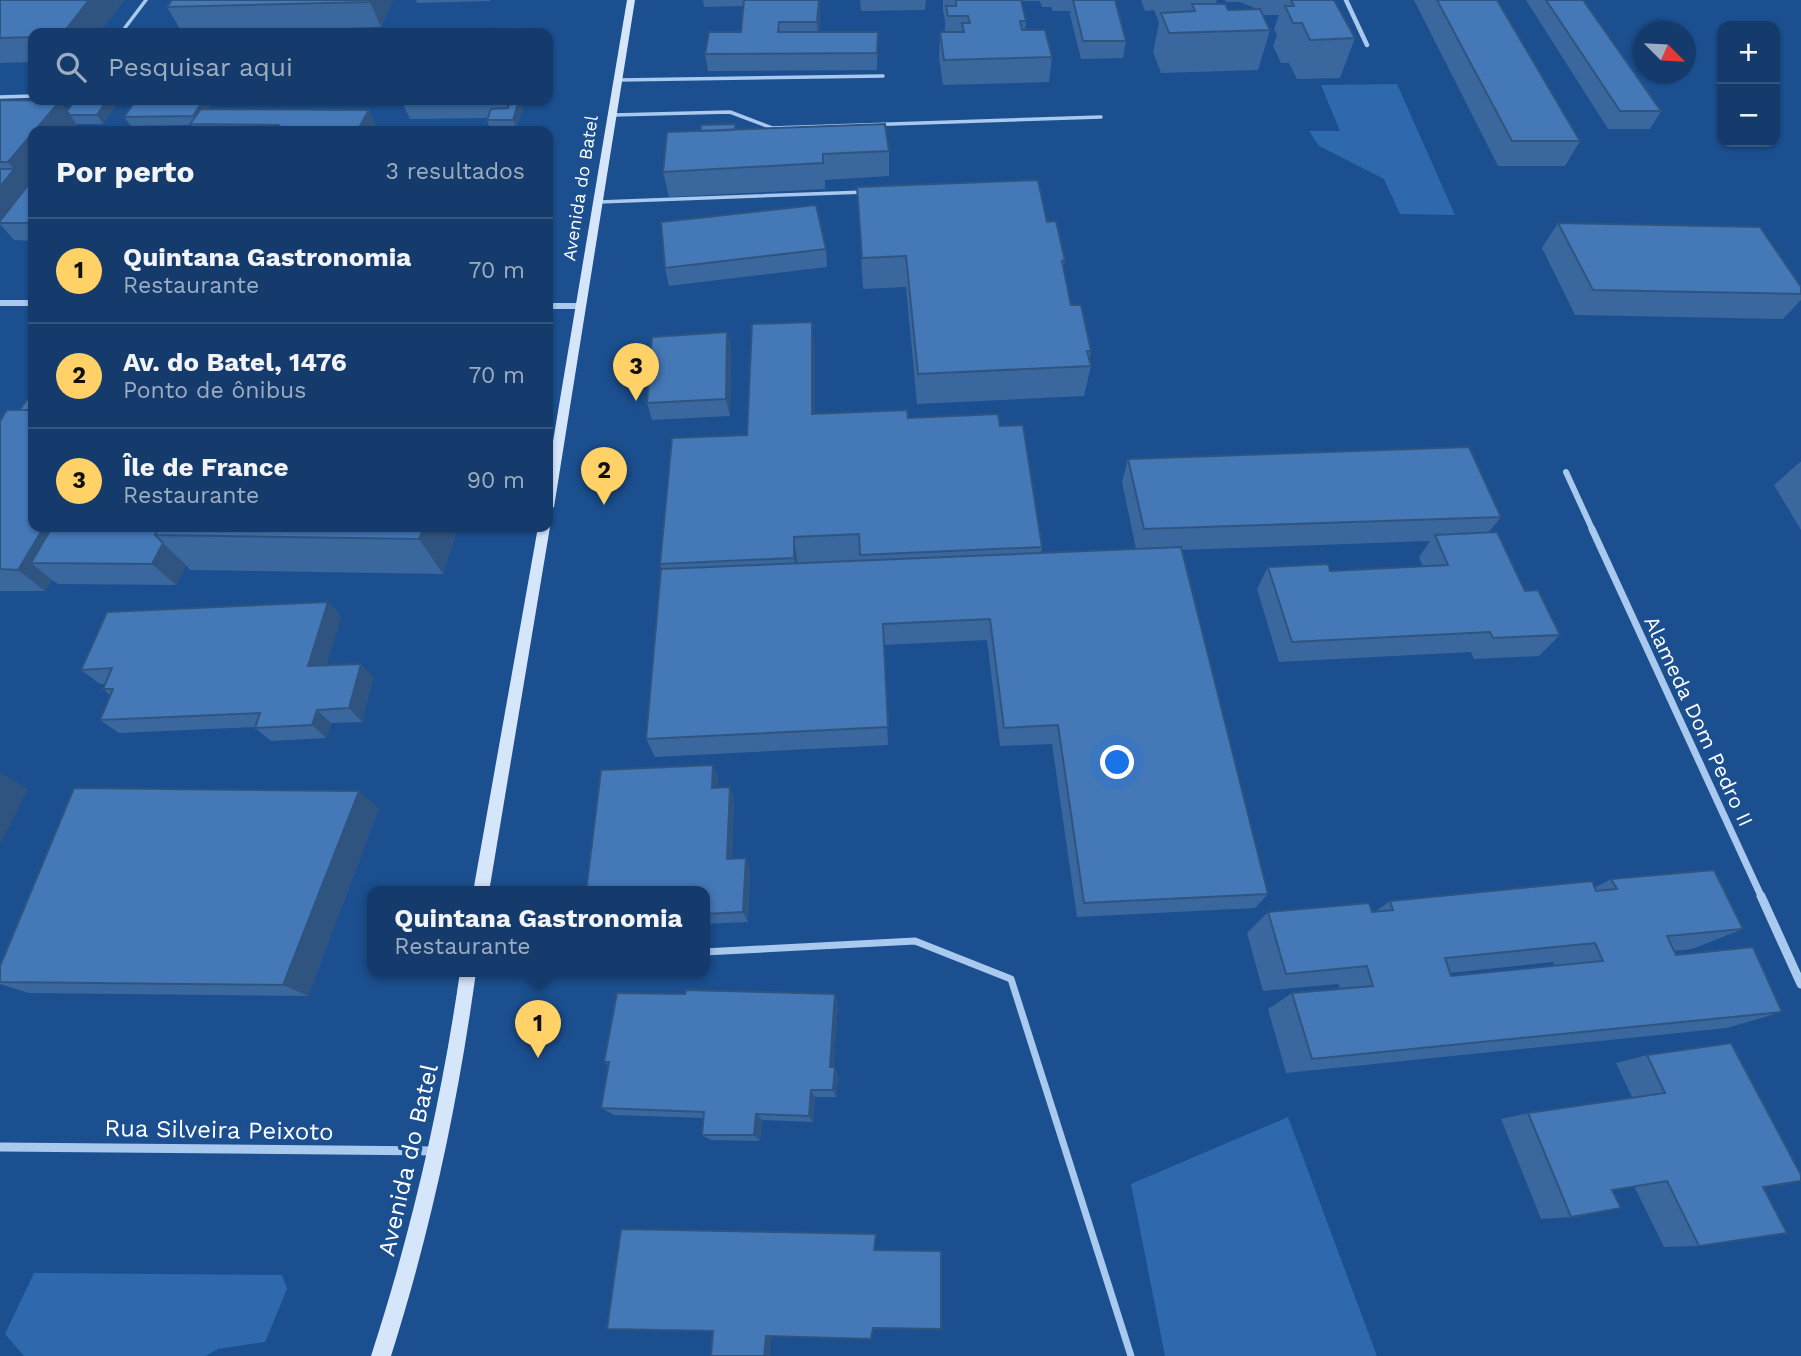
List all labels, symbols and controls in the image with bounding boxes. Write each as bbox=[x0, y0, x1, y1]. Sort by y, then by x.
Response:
north arrow bbox=[1633, 21, 1696, 84]
map controls bbox=[1717, 21, 1780, 147]
button: + bbox=[1717, 21, 1780, 84]
search box bbox=[28, 28, 553, 105]
icon: search bbox=[52, 48, 90, 86]
text: Pesquisar aqui bbox=[108, 52, 293, 82]
button: − bbox=[1717, 84, 1780, 147]
street label: Avenida do Batel bbox=[558, 113, 602, 262]
text: Por perto bbox=[56, 154, 194, 189]
text: 3 resultados bbox=[386, 158, 525, 185]
text: Quintana Gastronomia bbox=[123, 242, 411, 272]
text: 1 bbox=[74, 257, 84, 284]
text: 70 m bbox=[468, 257, 525, 284]
text: Restaurante bbox=[123, 272, 259, 299]
pin: 3 bbox=[613, 343, 659, 401]
text: Av. do Batel, 1476 bbox=[123, 347, 347, 377]
text: 2 bbox=[72, 362, 86, 389]
text: 70 m bbox=[468, 362, 525, 389]
text: Ponto de ônibus bbox=[123, 377, 306, 404]
pin: 2 bbox=[581, 447, 627, 505]
text: Île de France bbox=[123, 452, 288, 482]
text: 3 bbox=[72, 467, 86, 494]
text: 90 m bbox=[467, 467, 525, 494]
text: Restaurante bbox=[123, 482, 259, 509]
street label: Alameda Dom Pedro II bbox=[1639, 612, 1759, 830]
your location bbox=[1100, 745, 1134, 779]
popup bbox=[367, 886, 710, 977]
text: Quintana Gastronomia bbox=[394, 903, 683, 933]
text: Restaurante bbox=[394, 933, 531, 960]
pin: 1 bbox=[515, 1000, 561, 1058]
street label: Avenida do Batel bbox=[372, 1060, 444, 1259]
street label: Rua Silveira Peixoto bbox=[104, 1114, 334, 1146]

